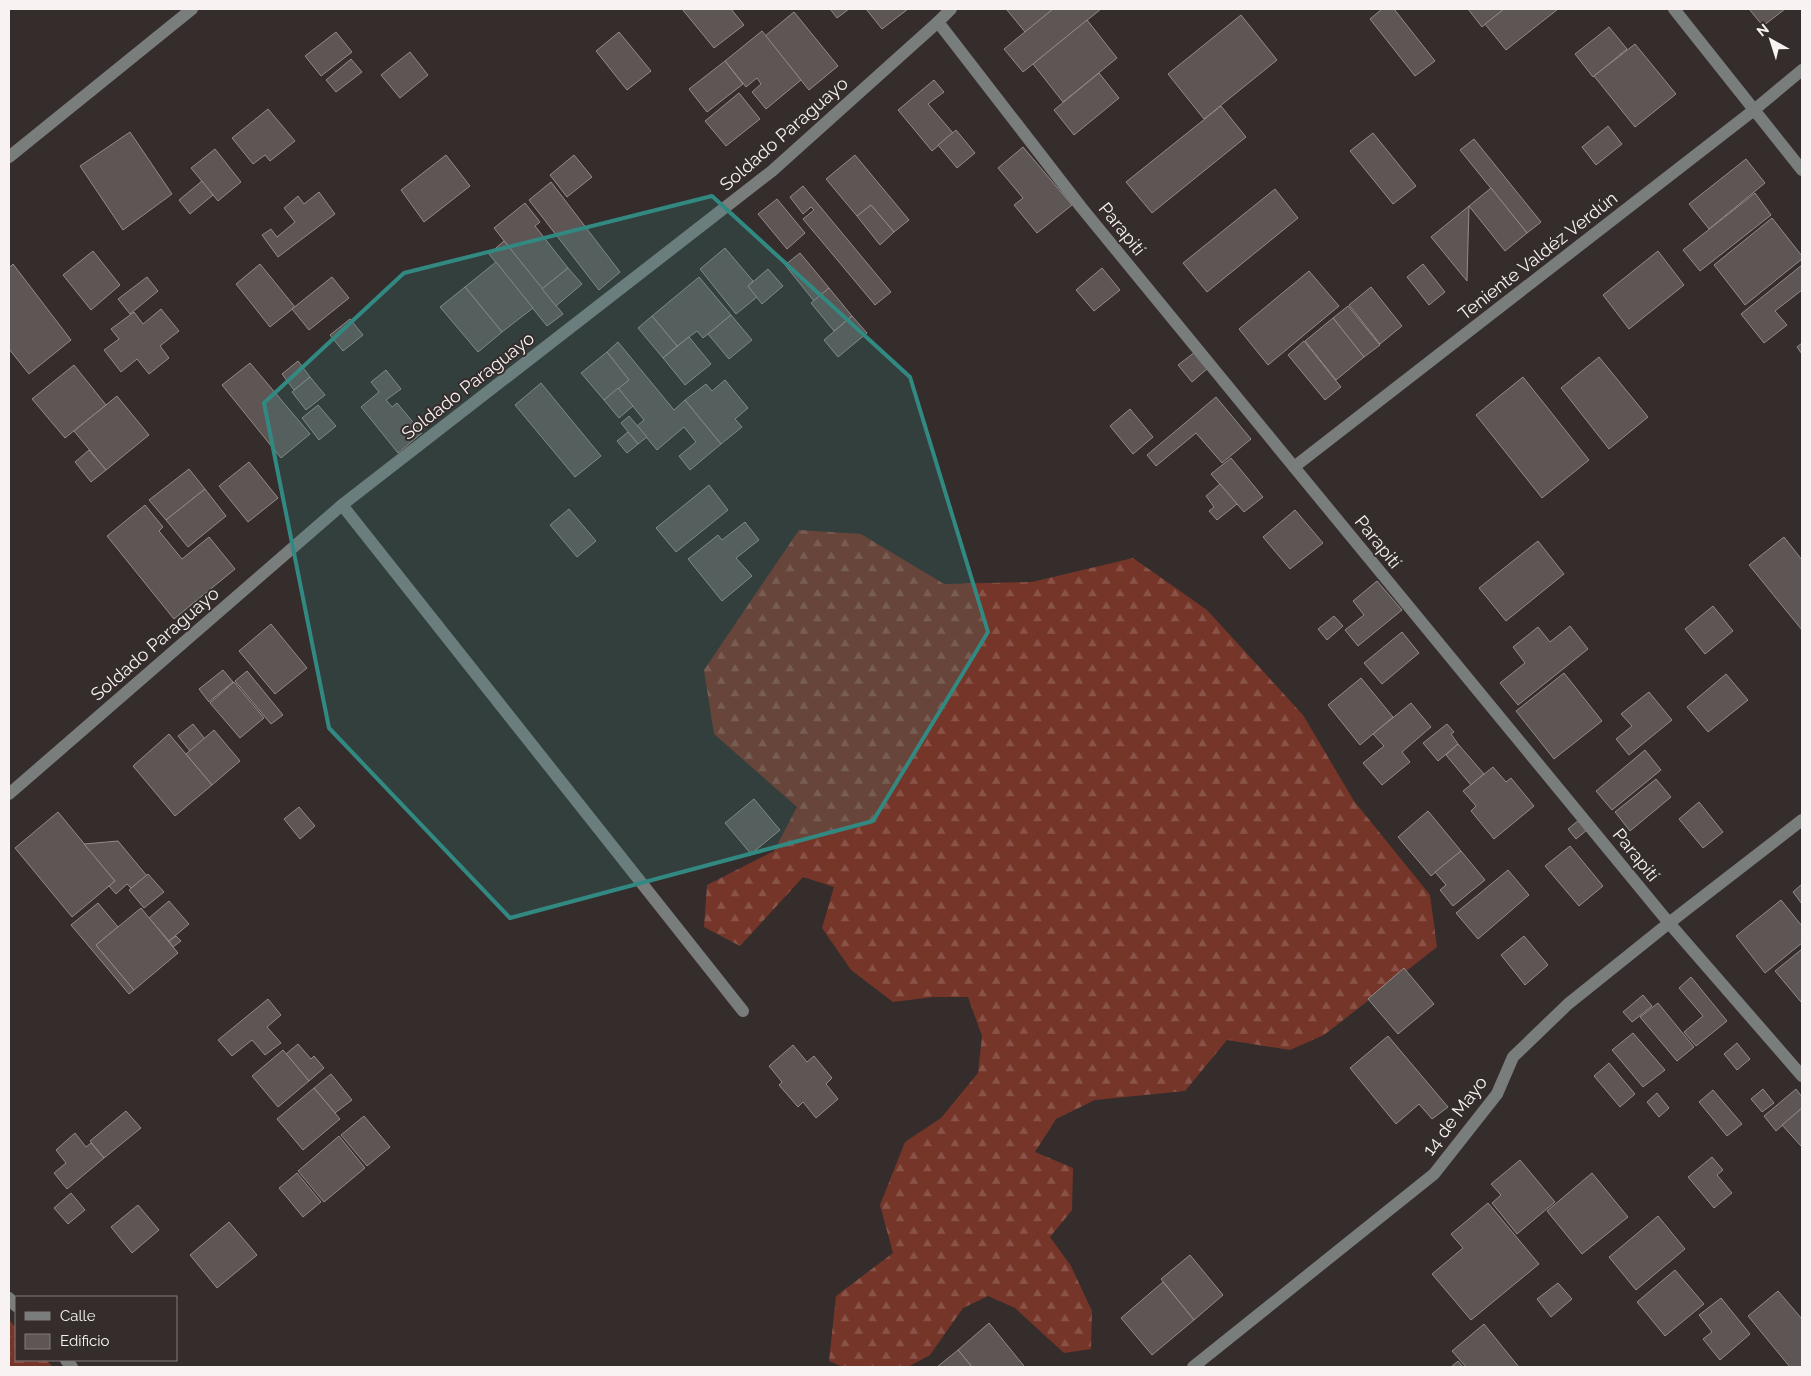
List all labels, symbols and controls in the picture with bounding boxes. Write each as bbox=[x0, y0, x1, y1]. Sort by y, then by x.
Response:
north arrow bbox=[1746, 15, 1796, 65]
text: N bbox=[1754, 20, 1772, 39]
street label: Soldado Paraguayo bbox=[715, 72, 852, 195]
street label: Teniente Valdéz Verdún bbox=[1454, 187, 1621, 324]
street label: Parapití bbox=[1095, 198, 1150, 259]
street label: Soldado Paraguayo bbox=[397, 327, 538, 444]
street label: Parapití bbox=[1351, 511, 1406, 572]
street label: Soldado Paraguayo bbox=[86, 582, 223, 705]
street label: Parapití bbox=[1609, 824, 1664, 885]
street label: 14 de Mayo bbox=[1418, 1072, 1491, 1159]
legend bbox=[15, 1296, 178, 1361]
text: Calle bbox=[60, 1307, 96, 1325]
text: Edificio bbox=[60, 1332, 110, 1350]

